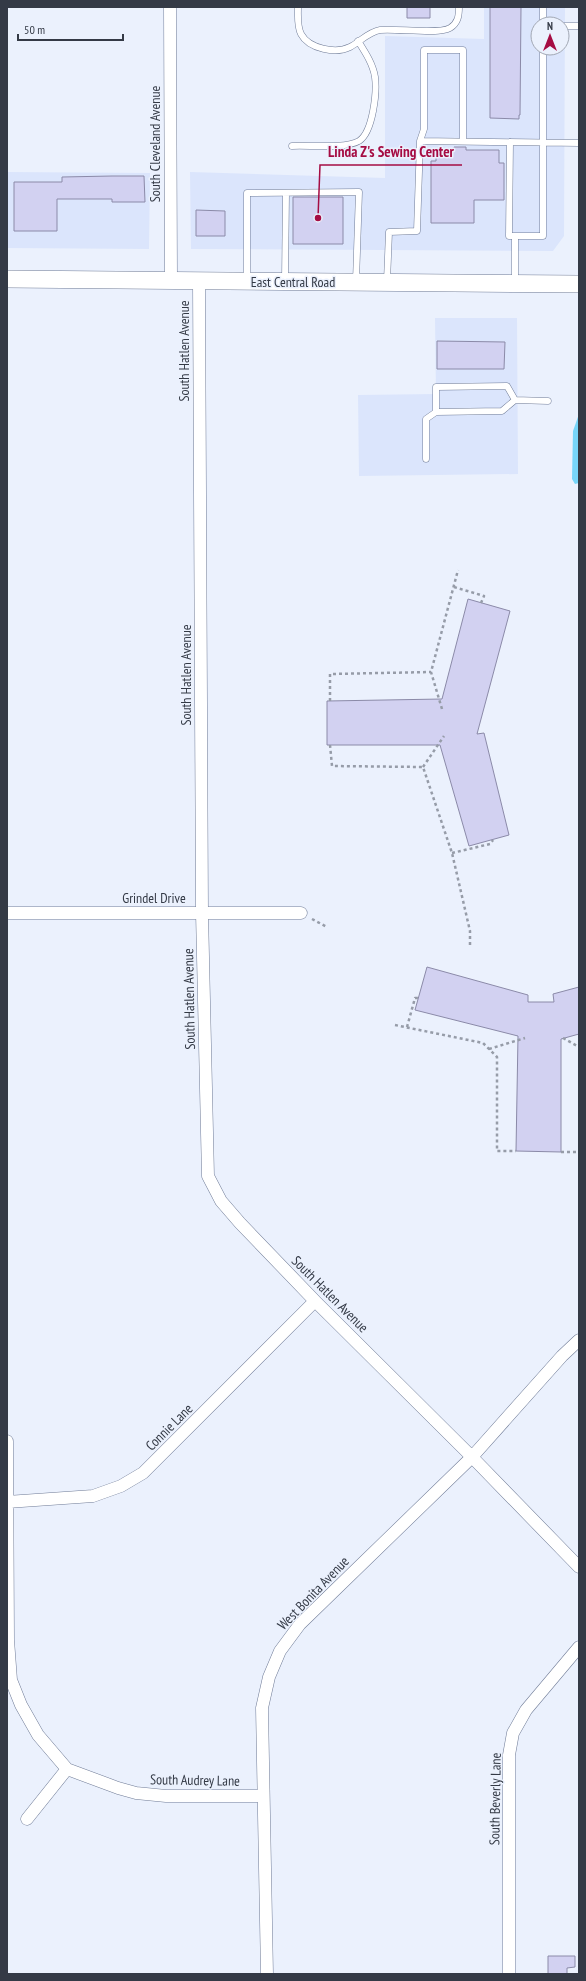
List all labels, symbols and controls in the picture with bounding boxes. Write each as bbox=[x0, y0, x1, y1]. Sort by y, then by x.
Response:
scale bar bbox=[18, 16, 123, 42]
north arrow bbox=[530, 16, 570, 56]
text: N bbox=[547, 19, 553, 33]
text: 50 m bbox=[24, 22, 45, 37]
street label: South Cleveland Avenue bbox=[146, 85, 164, 202]
callout: Linda Z's Sewing Center bbox=[320, 138, 462, 165]
text: Linda Z's Sewing Center bbox=[328, 142, 455, 161]
street label: East Central Road bbox=[251, 273, 335, 291]
street label: South Hatlen Avenue bbox=[175, 300, 193, 402]
street label: South Hatlen Avenue bbox=[177, 624, 195, 726]
street label: Grindel Drive bbox=[122, 889, 186, 907]
street label: South Hatlen Avenue bbox=[179, 948, 199, 1050]
street label: South Hatlen Avenue bbox=[288, 1252, 372, 1336]
street label: Connie Lane bbox=[142, 1400, 196, 1454]
street label: West Bonita Avenue bbox=[273, 1552, 353, 1634]
street label: South Beverly Lane bbox=[485, 1752, 505, 1845]
street label: South Audrey Lane bbox=[150, 1770, 240, 1790]

